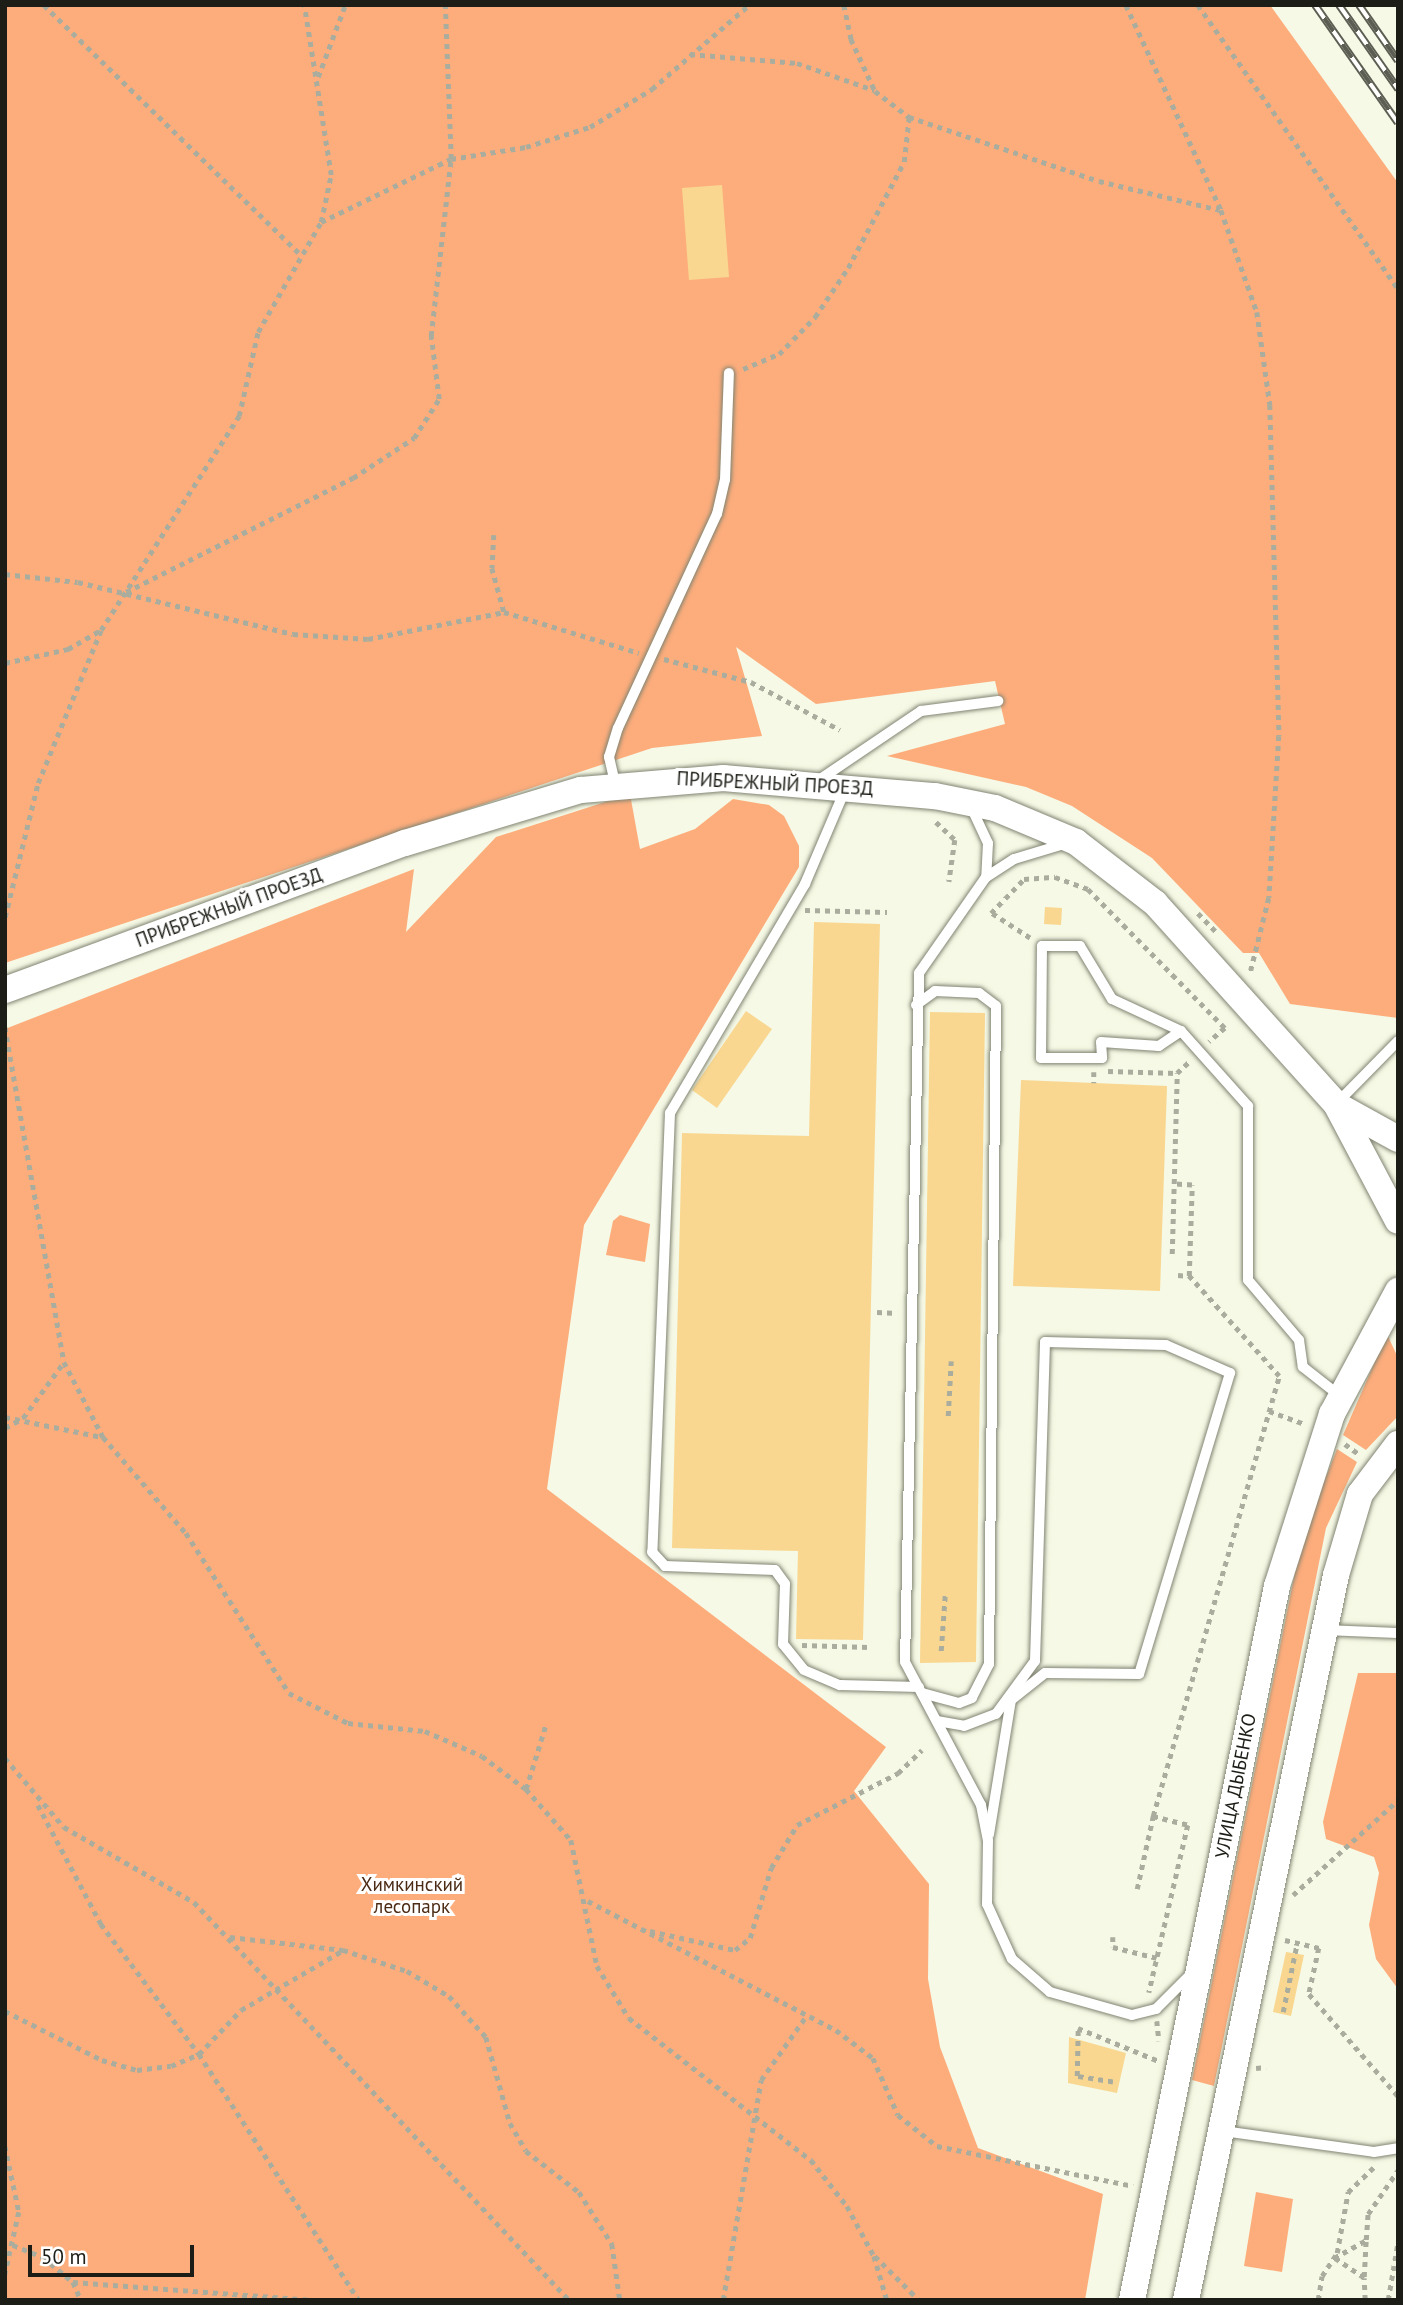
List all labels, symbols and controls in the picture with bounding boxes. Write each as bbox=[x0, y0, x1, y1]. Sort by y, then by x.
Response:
street label: ПРИБРЕЖНЫЙ ПРОЕЗД bbox=[676, 767, 874, 801]
street label: ПРИБРЕЖНЫЙ ПРОЕЗД bbox=[133, 864, 325, 952]
street label: УЛИЦА ДЫБЕНКО bbox=[1211, 1711, 1261, 1861]
park label: Химкинский лесопарк bbox=[361, 1874, 463, 1918]
scale bar bbox=[32, 2232, 198, 2276]
text: 50 m bbox=[41, 2243, 87, 2270]

